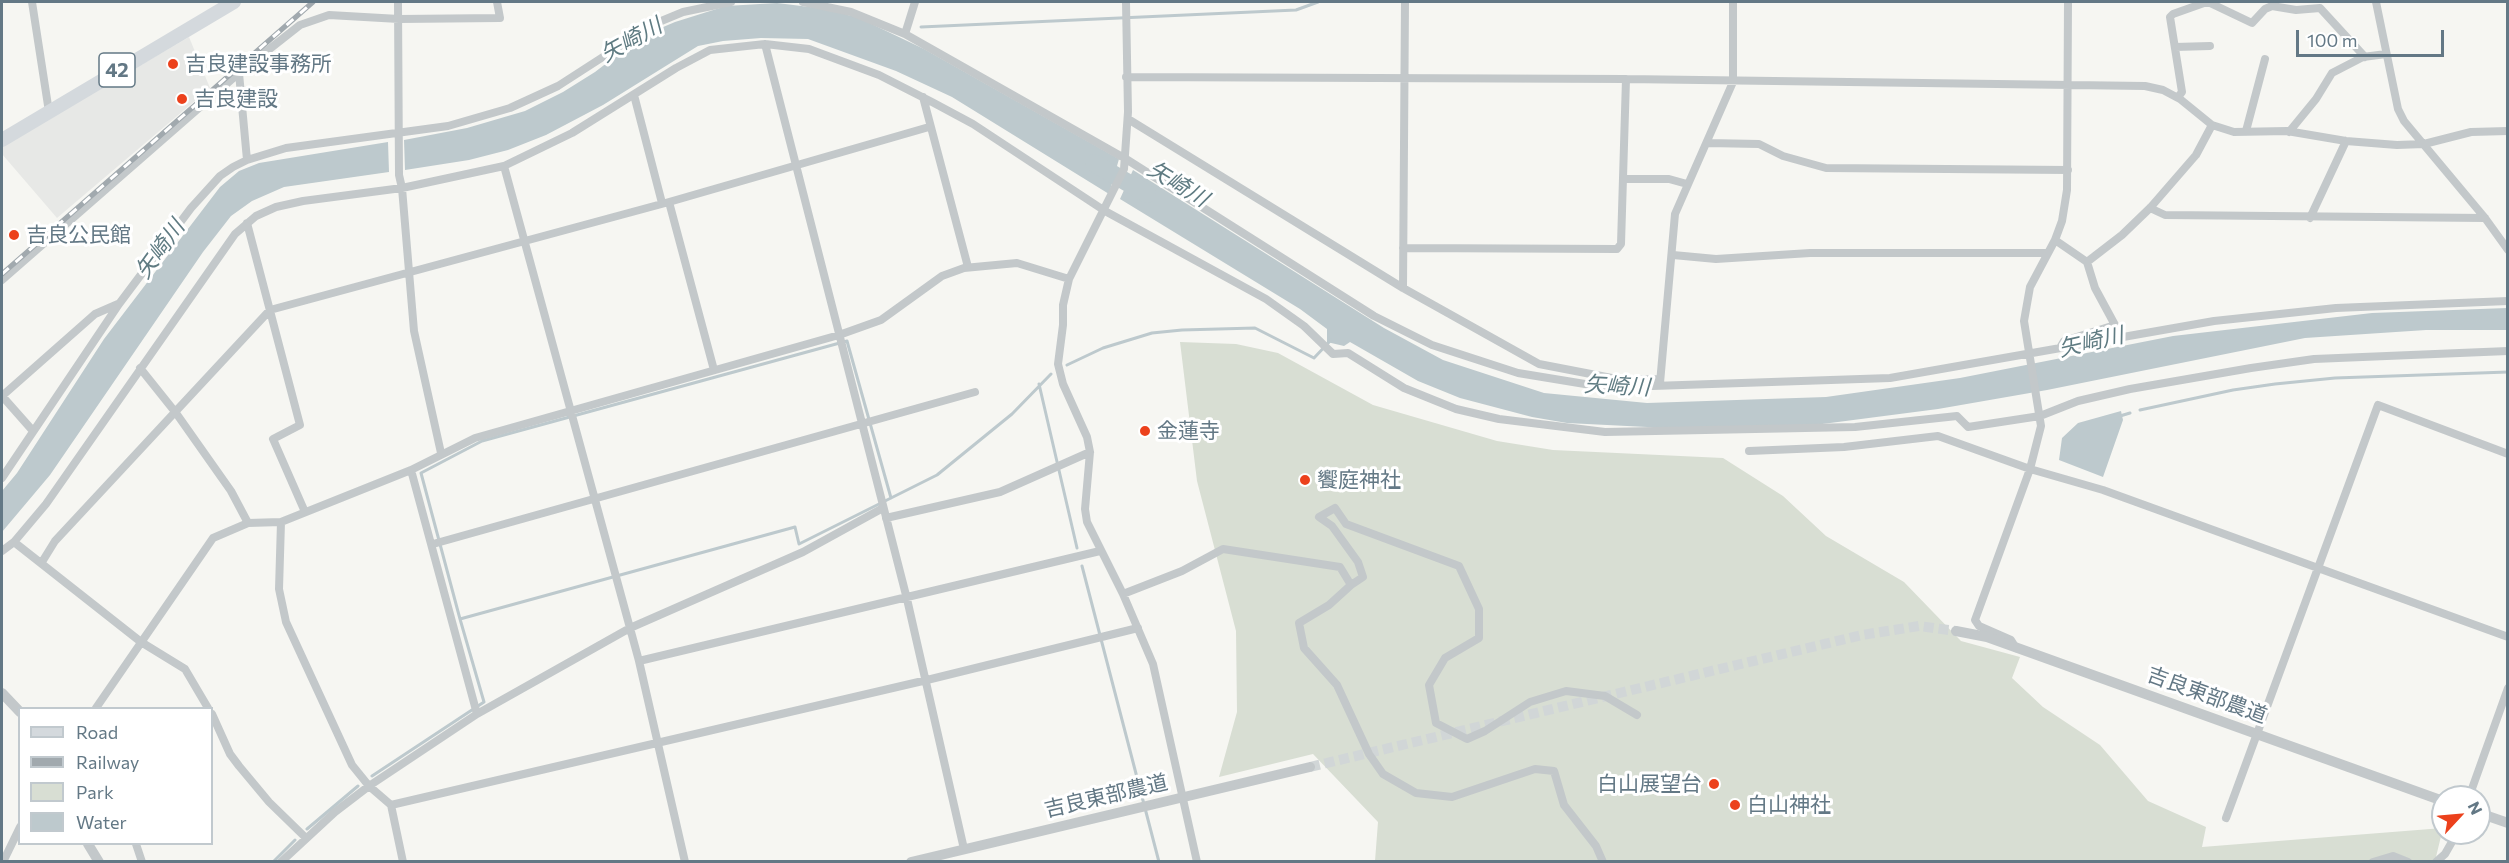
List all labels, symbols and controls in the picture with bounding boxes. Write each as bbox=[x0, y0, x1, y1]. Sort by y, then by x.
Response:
water label: 矢崎川 bbox=[596, 12, 666, 68]
scale bar bbox=[2299, 18, 2448, 56]
text: 100 m bbox=[2307, 29, 2357, 51]
place label: 吉良建設事務所 bbox=[185, 51, 332, 77]
road number: 42 bbox=[99, 53, 135, 87]
marker: 吉良建設事務所 bbox=[166, 57, 180, 71]
place label: 吉良建設 bbox=[194, 86, 278, 112]
marker: 吉良建設 bbox=[175, 92, 189, 106]
water label: 矢崎川 bbox=[1143, 156, 1213, 212]
water label: 矢崎川 bbox=[130, 215, 190, 283]
place label: 吉良公民館 bbox=[26, 222, 131, 248]
marker: 吉良公民館 bbox=[7, 228, 21, 242]
water label: 矢崎川 bbox=[2056, 322, 2126, 362]
water label: 矢崎川 bbox=[1583, 371, 1651, 401]
place label: 金蓮寺 bbox=[1157, 418, 1220, 444]
marker: 金蓮寺 bbox=[1138, 424, 1152, 438]
place label: 饗庭神社 bbox=[1317, 467, 1401, 493]
marker: 饗庭神社 bbox=[1298, 473, 1312, 487]
street label: 吉良東部農道 bbox=[2143, 662, 2271, 728]
legend bbox=[18, 707, 213, 845]
text: Road bbox=[76, 721, 118, 743]
text: Railway bbox=[76, 751, 139, 773]
street label: 吉良東部農道 bbox=[1042, 770, 1170, 822]
place label: 白山展望台 bbox=[1597, 771, 1702, 797]
marker: 白山展望台 bbox=[1707, 777, 1721, 791]
text: Park bbox=[76, 781, 114, 803]
north arrow bbox=[2431, 785, 2491, 845]
place label: 白山神社 bbox=[1747, 792, 1831, 818]
marker: 白山神社 bbox=[1728, 798, 1742, 812]
text: N bbox=[2465, 798, 2487, 817]
text: Water bbox=[76, 811, 127, 833]

